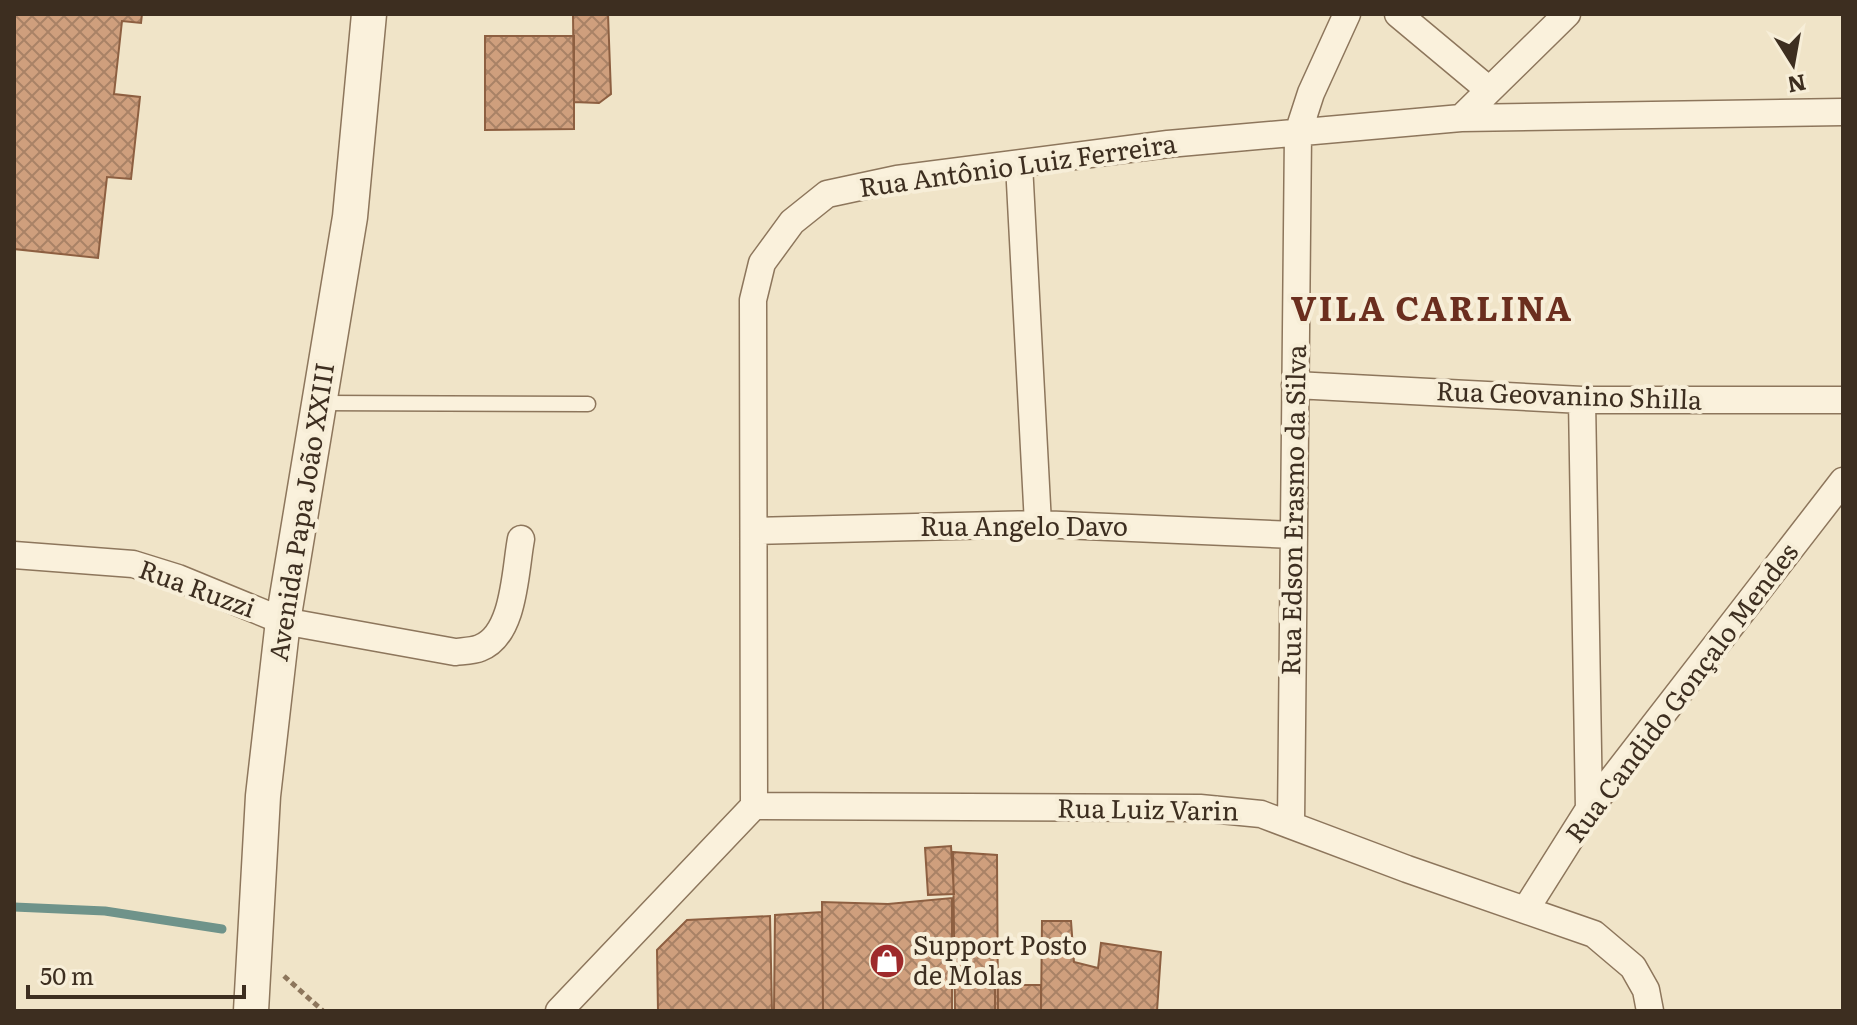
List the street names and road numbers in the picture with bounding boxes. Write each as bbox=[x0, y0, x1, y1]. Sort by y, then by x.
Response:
street label: Rua Antônio Luiz Ferreira bbox=[856, 122, 1179, 205]
street label: Rua Edson Erasmo da Silva bbox=[1269, 344, 1314, 676]
street label: Avenida Papa João XXIII bbox=[257, 359, 342, 664]
street label: Rua Geovanino Shilla bbox=[1435, 369, 1703, 418]
street label: Rua Angelo Davo bbox=[920, 505, 1128, 544]
street label: Rua Candido Gonçalo Mendes bbox=[1554, 533, 1806, 850]
street label: Rua Ruzzi bbox=[134, 548, 262, 626]
street label: Rua Luiz Varin bbox=[1057, 786, 1239, 829]

